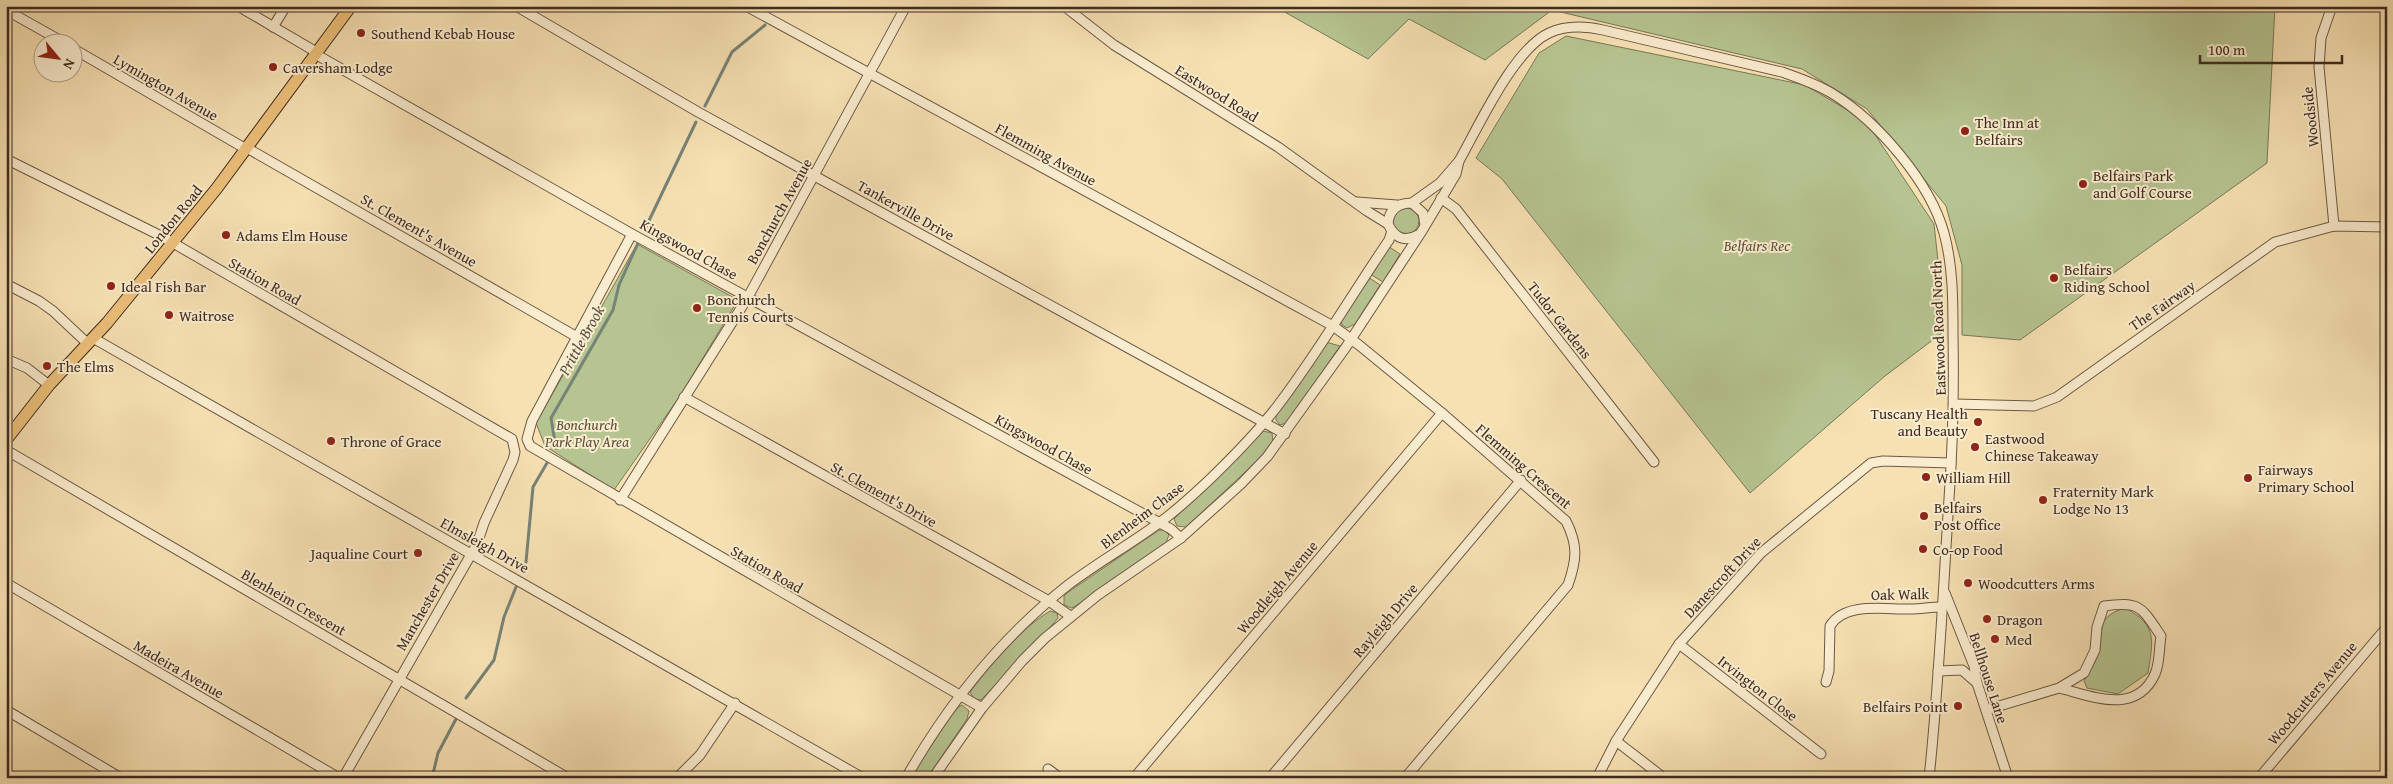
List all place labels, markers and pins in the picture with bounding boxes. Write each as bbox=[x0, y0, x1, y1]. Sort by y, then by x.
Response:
place label: Southend Kebab House bbox=[371, 23, 515, 44]
marker: Southend Kebab House bbox=[355, 27, 367, 39]
place label: Caversham Lodge bbox=[283, 57, 393, 78]
marker: Caversham Lodge bbox=[267, 61, 279, 73]
place label: The Inn at Belfairs bbox=[1975, 112, 2040, 150]
marker: The Inn at Belfairs bbox=[1959, 125, 1971, 137]
place label: Belfairs Park and Golf Course bbox=[2093, 165, 2192, 203]
marker: Belfairs Park and Golf Course bbox=[2077, 178, 2089, 190]
place label: Adams Elm House bbox=[236, 225, 348, 246]
marker: Adams Elm House bbox=[220, 229, 232, 241]
place label: Belfairs Riding School bbox=[2064, 259, 2150, 297]
marker: Belfairs Riding School bbox=[2048, 272, 2060, 284]
place label: Ideal Fish Bar bbox=[121, 276, 206, 297]
marker: Ideal Fish Bar bbox=[105, 280, 117, 292]
place label: Bonchurch Tennis Courts bbox=[707, 289, 794, 327]
marker: Bonchurch Tennis Courts bbox=[691, 302, 703, 314]
place label: Waitrose bbox=[179, 305, 234, 326]
marker: Waitrose bbox=[163, 309, 175, 321]
place label: The Elms bbox=[57, 356, 114, 377]
marker: The Elms bbox=[41, 360, 53, 372]
place label: Tuscany Health and Beauty bbox=[1871, 403, 1969, 441]
marker: Tuscany Health and Beauty bbox=[1972, 416, 1984, 428]
place label: Eastwood Chinese Takeaway bbox=[1985, 428, 2099, 466]
place label: Throne of Grace bbox=[341, 431, 442, 452]
marker: Throne of Grace bbox=[325, 435, 337, 447]
marker: Eastwood Chinese Takeaway bbox=[1969, 441, 1981, 453]
place label: Fairways Primary School bbox=[2258, 459, 2354, 497]
place label: William Hill bbox=[1936, 467, 2011, 488]
marker: William Hill bbox=[1920, 471, 1932, 483]
marker: Fairways Primary School bbox=[2242, 472, 2254, 484]
place label: Fraternity Mark Lodge No 13 bbox=[2053, 481, 2154, 519]
marker: Fraternity Mark Lodge No 13 bbox=[2037, 494, 2049, 506]
place label: Belfairs Post Office bbox=[1934, 497, 2001, 535]
marker: Belfairs Post Office bbox=[1918, 510, 1930, 522]
place label: Co-op Food bbox=[1933, 539, 2003, 560]
place label: Jaqualine Court bbox=[309, 543, 409, 564]
marker: Co-op Food bbox=[1917, 543, 1929, 555]
marker: Jaqualine Court bbox=[412, 547, 424, 559]
place label: Woodcutters Arms bbox=[1978, 573, 2095, 594]
marker: Woodcutters Arms bbox=[1962, 577, 1974, 589]
place label: Dragon bbox=[1997, 609, 2043, 630]
marker: Dragon bbox=[1981, 613, 1993, 625]
place label: Med bbox=[2005, 629, 2032, 650]
marker: Med bbox=[1989, 633, 2001, 645]
place label: Belfairs Point bbox=[1863, 696, 1949, 717]
marker: Belfairs Point bbox=[1952, 700, 1964, 712]

